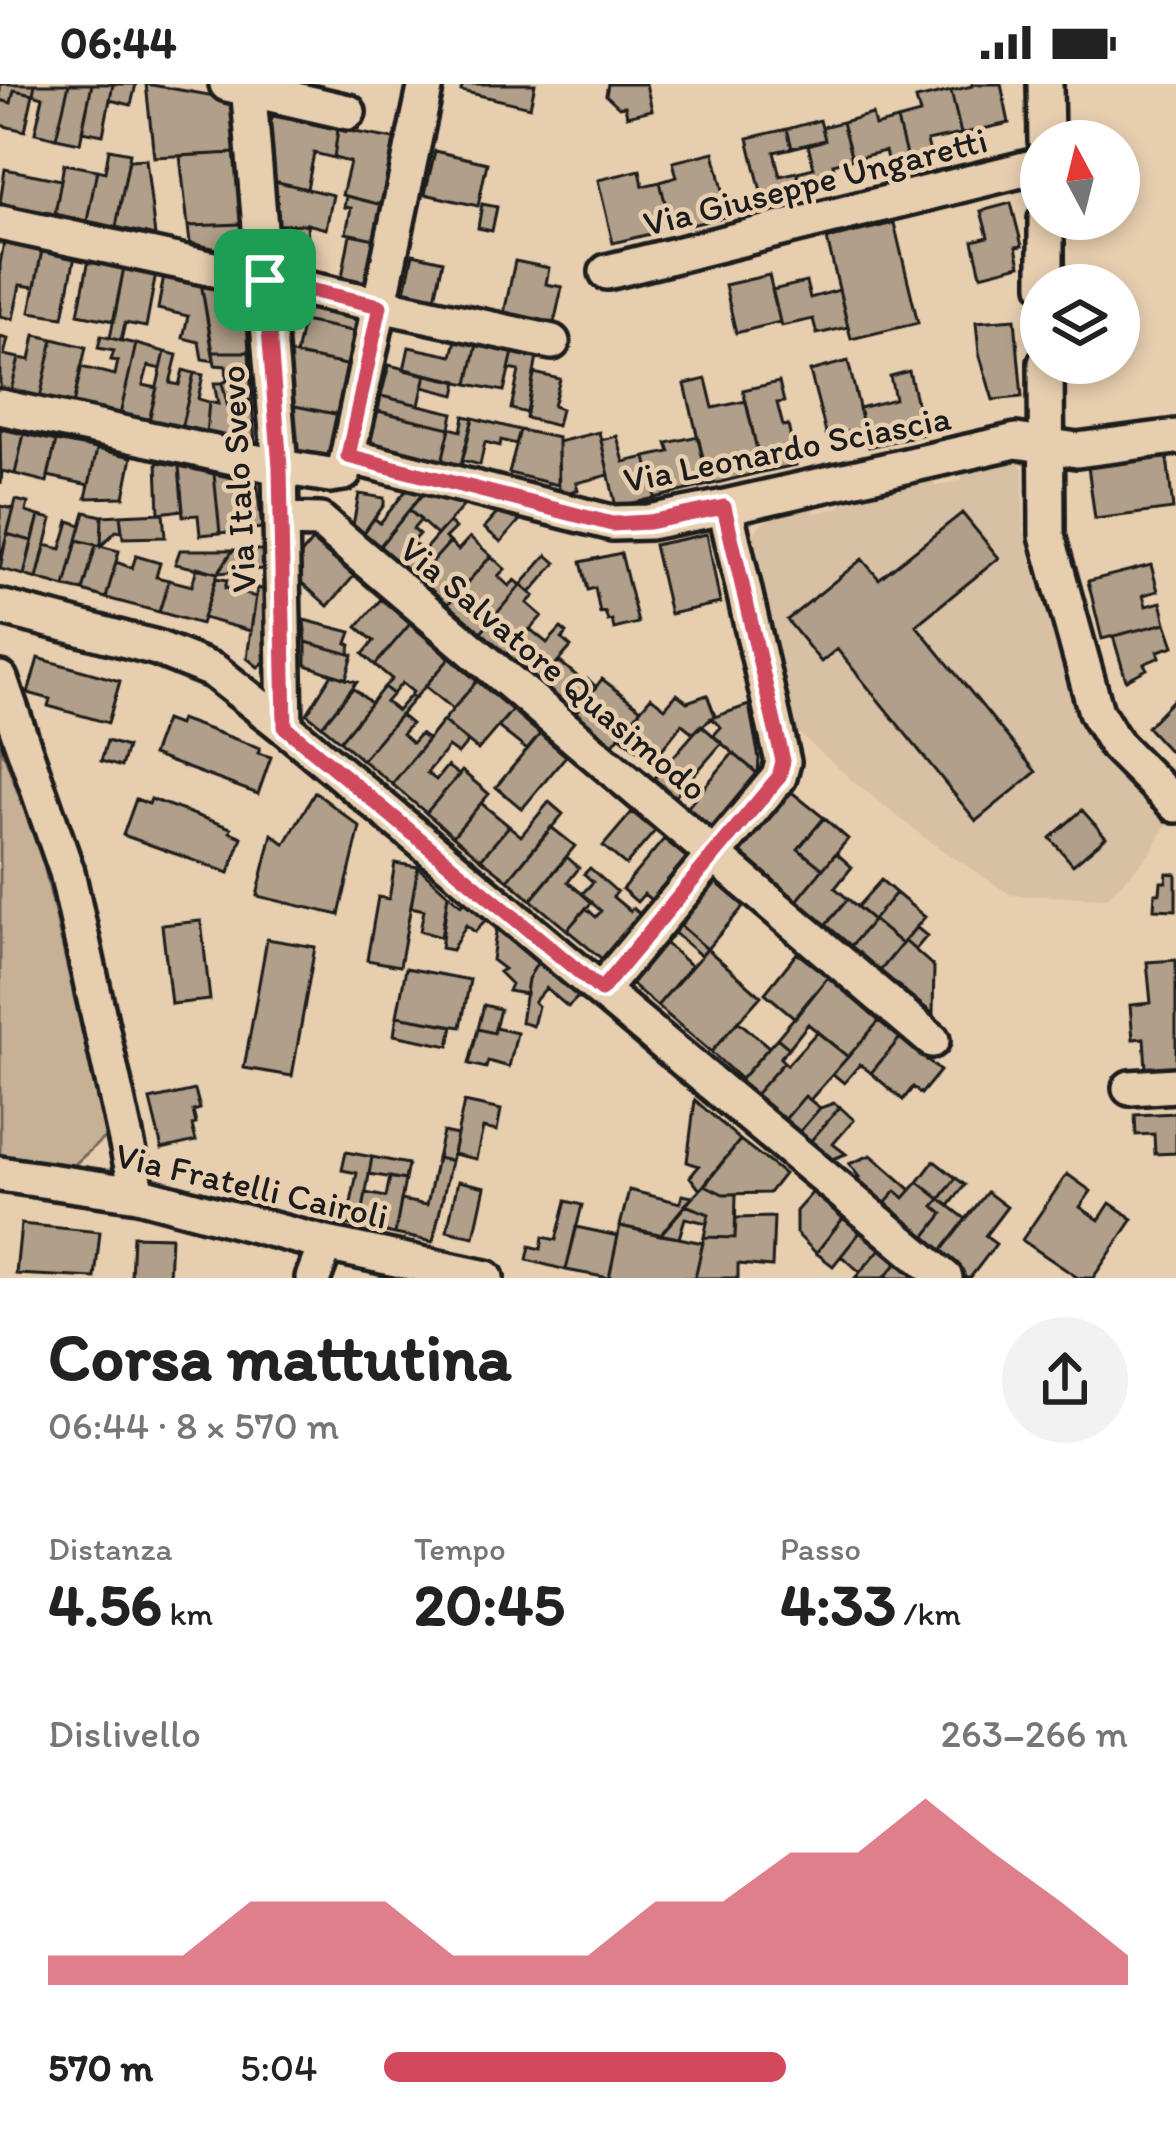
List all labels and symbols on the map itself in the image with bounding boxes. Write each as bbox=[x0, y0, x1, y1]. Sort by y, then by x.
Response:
street label: Via Giuseppe Ungaretti bbox=[639, 118, 992, 245]
north arrow bbox=[1020, 120, 1140, 240]
pin bbox=[214, 229, 316, 331]
street label: Via Italo Svevo bbox=[210, 364, 265, 594]
street label: Via Leonardo Sciascia bbox=[620, 396, 955, 501]
street label: Via Salvatore Quasimodo bbox=[391, 527, 716, 810]
street label: Via Fratelli Cairoli bbox=[111, 1133, 392, 1238]

